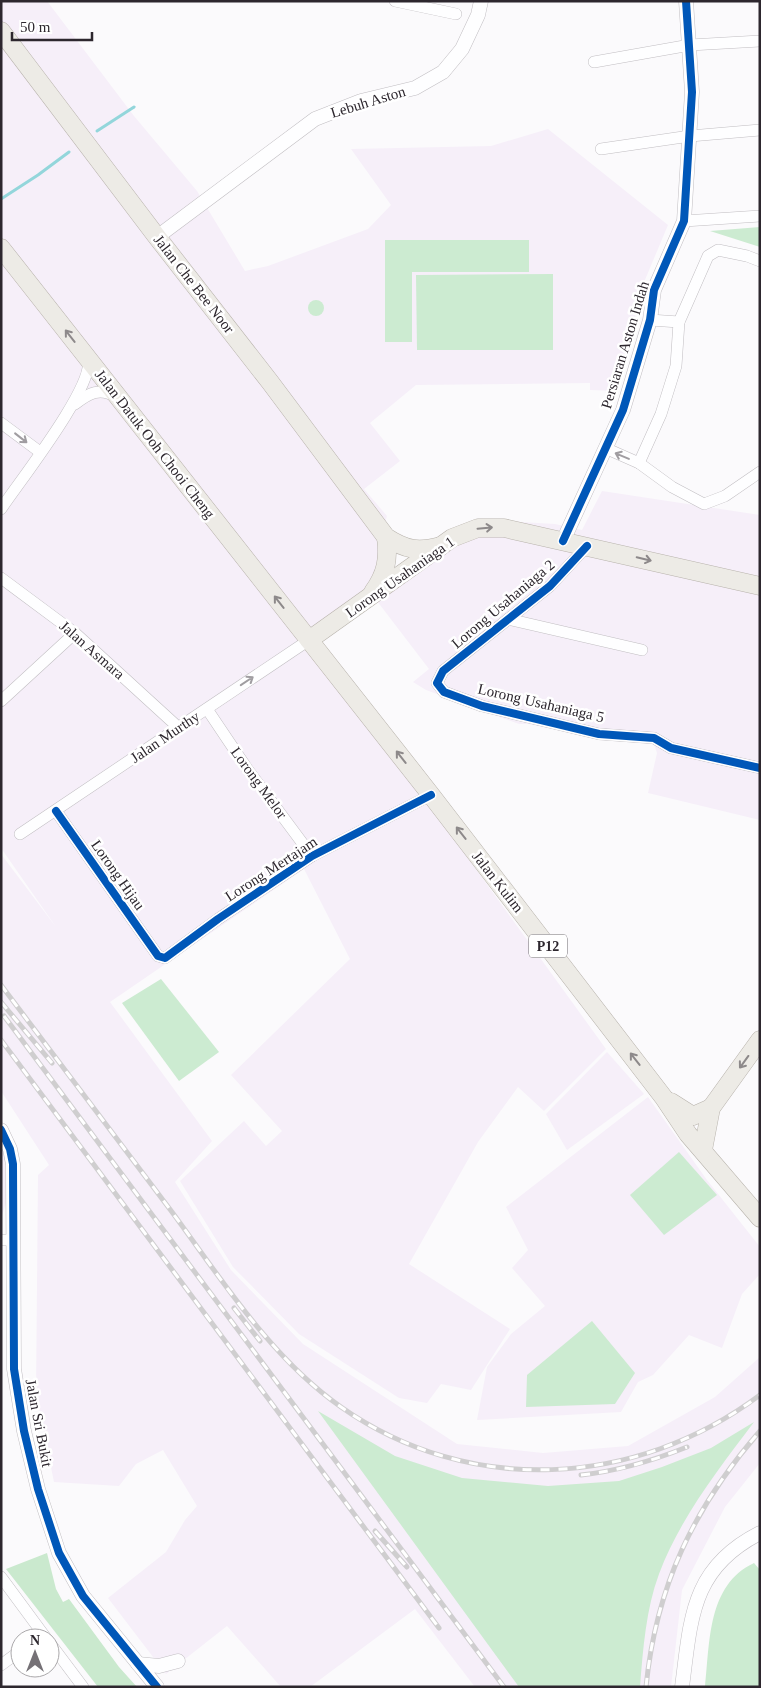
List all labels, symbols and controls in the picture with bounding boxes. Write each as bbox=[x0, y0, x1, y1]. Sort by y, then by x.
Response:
scale bar bbox=[12, 10, 92, 42]
text: 50 m bbox=[20, 19, 51, 35]
street label: Lebuh Aston bbox=[329, 83, 408, 121]
street label: Jalan Che Bee Noor bbox=[151, 232, 237, 336]
street label: Persiaran Aston Indah bbox=[598, 279, 652, 411]
one-way arrow bbox=[65, 330, 76, 343]
street label: Jalan Datuk Ooh Chooi Cheng bbox=[92, 367, 218, 522]
one-way arrow bbox=[14, 432, 27, 443]
one-way arrow bbox=[615, 450, 630, 460]
one-way arrow bbox=[476, 523, 492, 532]
street label: Lorong Usahaniaga 1 bbox=[343, 533, 457, 621]
one-way arrow bbox=[635, 555, 651, 564]
street label: Lorong Usahaniaga 2 bbox=[448, 556, 558, 652]
one-way arrow bbox=[273, 596, 284, 609]
street label: Jalan Asmara bbox=[56, 618, 128, 683]
one-way arrow bbox=[240, 676, 254, 686]
street label: Lorong Usahaniaga 5 bbox=[476, 681, 606, 725]
street label: Jalan Murthy bbox=[128, 708, 203, 766]
street label: Lorong Melor bbox=[228, 744, 290, 822]
one-way arrow bbox=[395, 751, 406, 764]
one-way arrow bbox=[455, 827, 466, 840]
street label: Lorong Mertajam bbox=[222, 833, 320, 905]
street label: Lorong Hijau bbox=[88, 837, 148, 913]
street label: Jalan Kulim bbox=[469, 848, 527, 916]
road number: P12 bbox=[529, 934, 567, 958]
one-way arrow bbox=[629, 1053, 640, 1066]
one-way arrow bbox=[739, 1055, 749, 1069]
street label: Jalan Sri Bukit bbox=[23, 1378, 56, 1469]
north arrow bbox=[10, 1628, 60, 1678]
text: N bbox=[30, 1633, 40, 1648]

